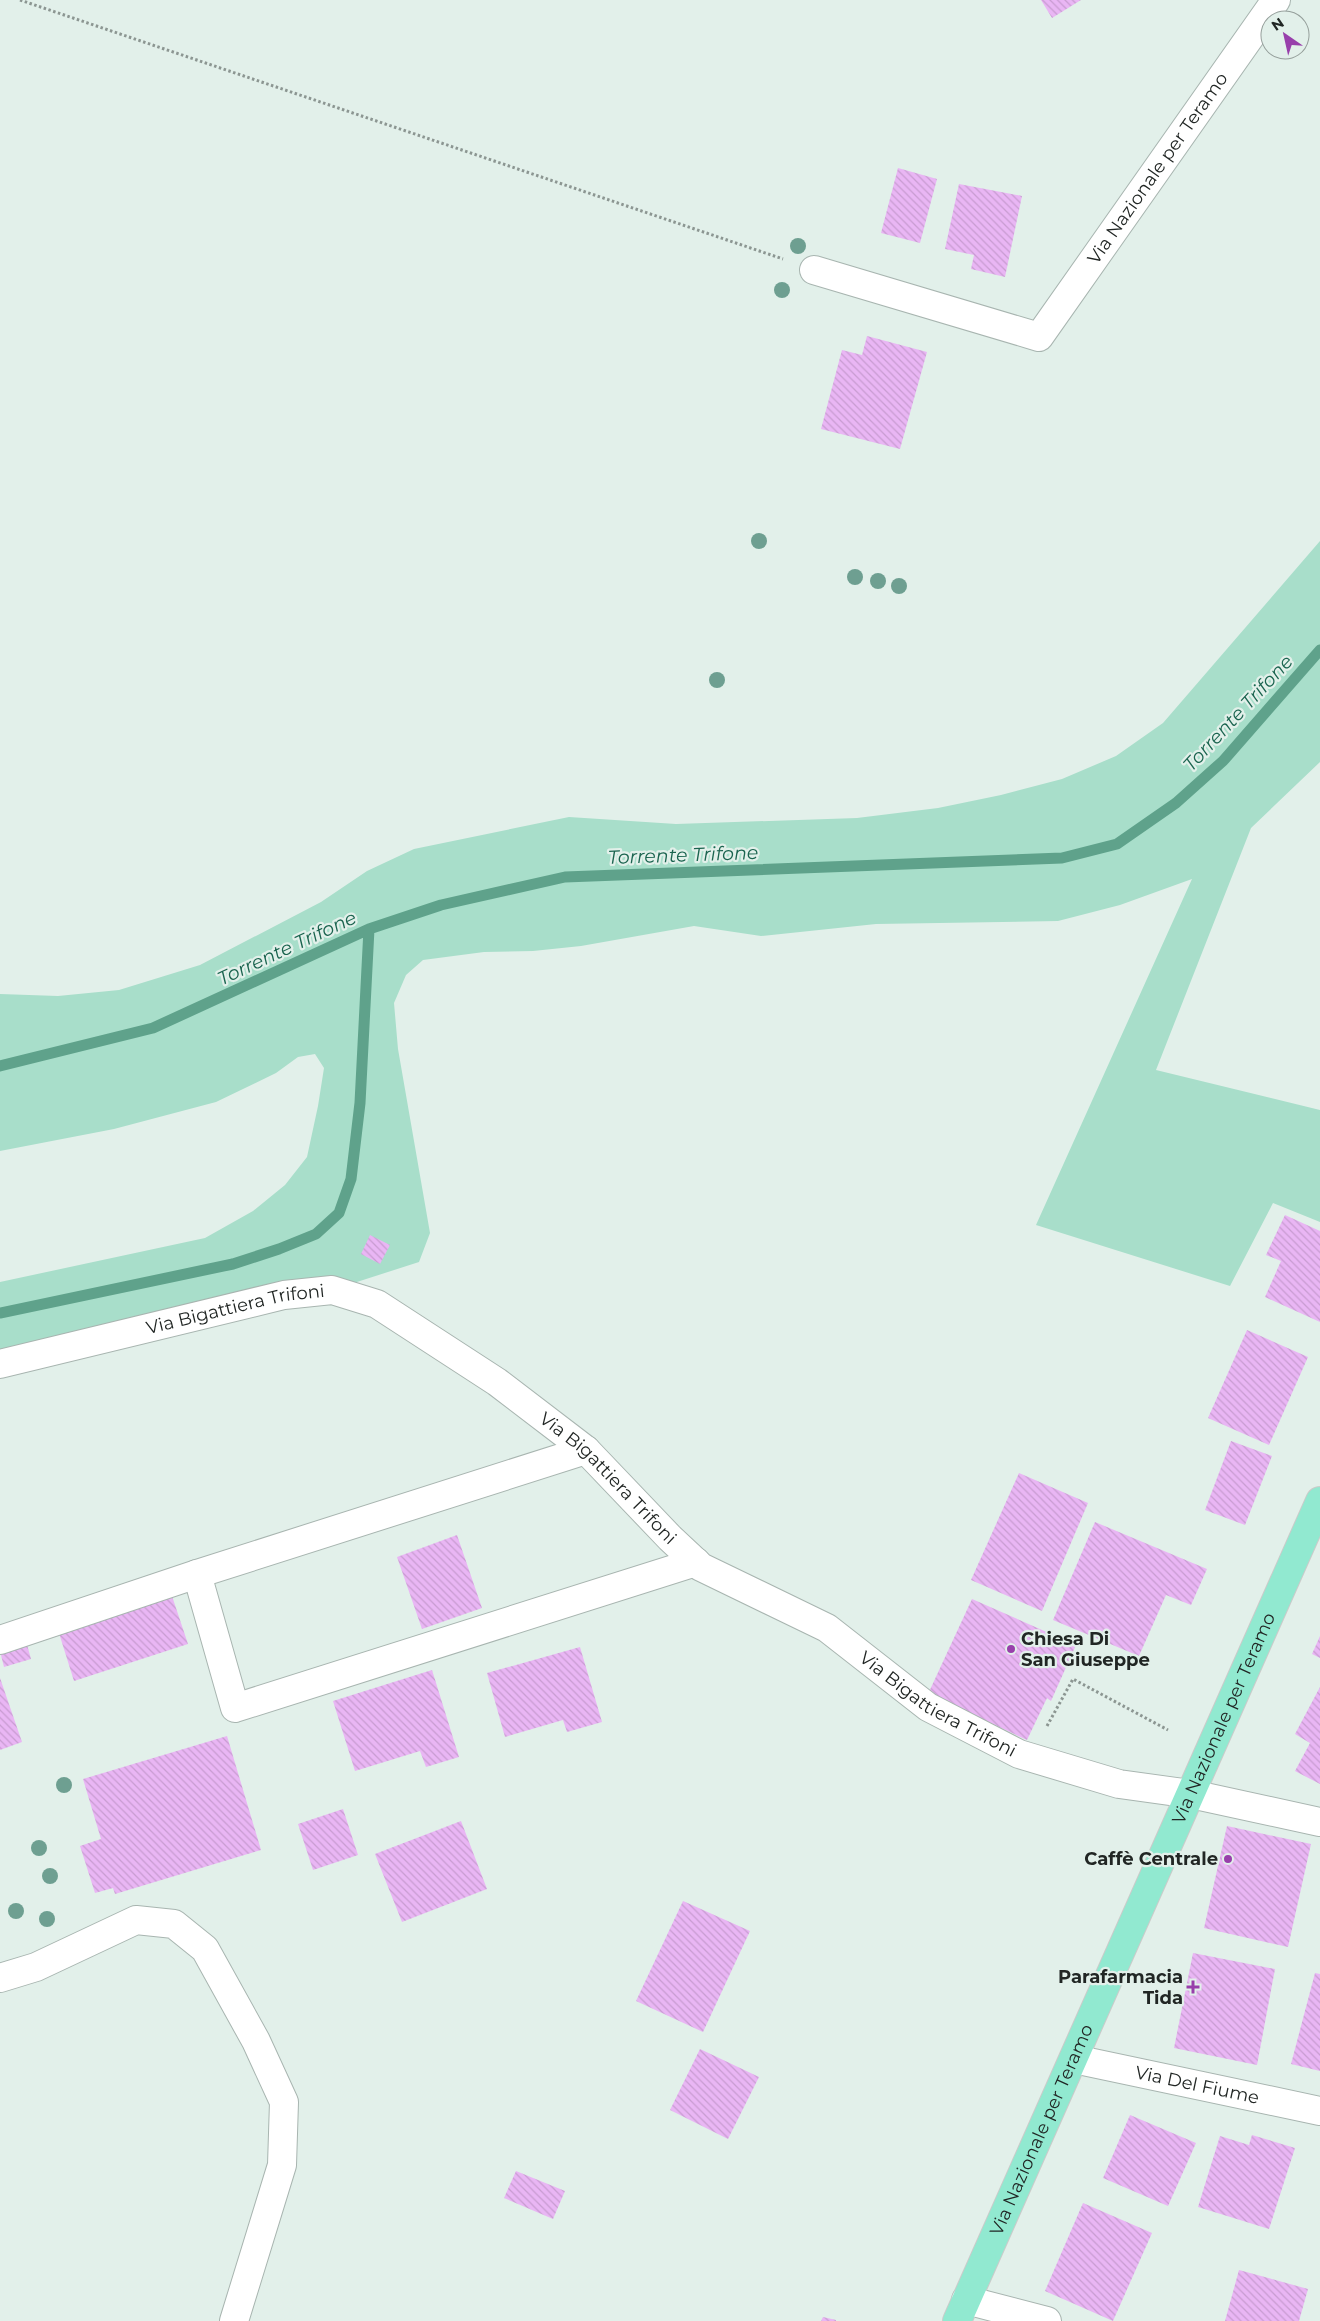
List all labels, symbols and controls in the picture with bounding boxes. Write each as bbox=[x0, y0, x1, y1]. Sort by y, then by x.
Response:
north arrow bbox=[1260, 10, 1310, 60]
text: N bbox=[1268, 14, 1287, 35]
street label: Via Nazionale per Teramo bbox=[1083, 68, 1233, 268]
water label: Torrente Trifone bbox=[1178, 650, 1298, 776]
water label: Torrente Trifone bbox=[607, 841, 759, 869]
water label: Torrente Trifone bbox=[214, 906, 360, 990]
street label: Via Bigattiera Trifoni bbox=[144, 1280, 326, 1339]
street label: Via Bigattiera Trifoni bbox=[535, 1407, 681, 1549]
street label: Via Nazionale per Teramo bbox=[1167, 1609, 1280, 1828]
place label: Chiesa Di San Giuseppe bbox=[1021, 1628, 1150, 1671]
marker: Chiesa Di San Giuseppe bbox=[1005, 1643, 1017, 1655]
street label: Via Bigattiera Trifoni bbox=[855, 1647, 1020, 1762]
place label: Caffè Centrale bbox=[1084, 1848, 1218, 1870]
marker: Caffè Centrale bbox=[1222, 1853, 1234, 1865]
place label: Parafarmacia Tida bbox=[1058, 1966, 1183, 2009]
marker: Parafarmacia Tida bbox=[1187, 1981, 1199, 1993]
street label: Via Nazionale per Teramo bbox=[985, 2021, 1098, 2239]
street label: Via Del Fiume bbox=[1133, 2061, 1261, 2109]

